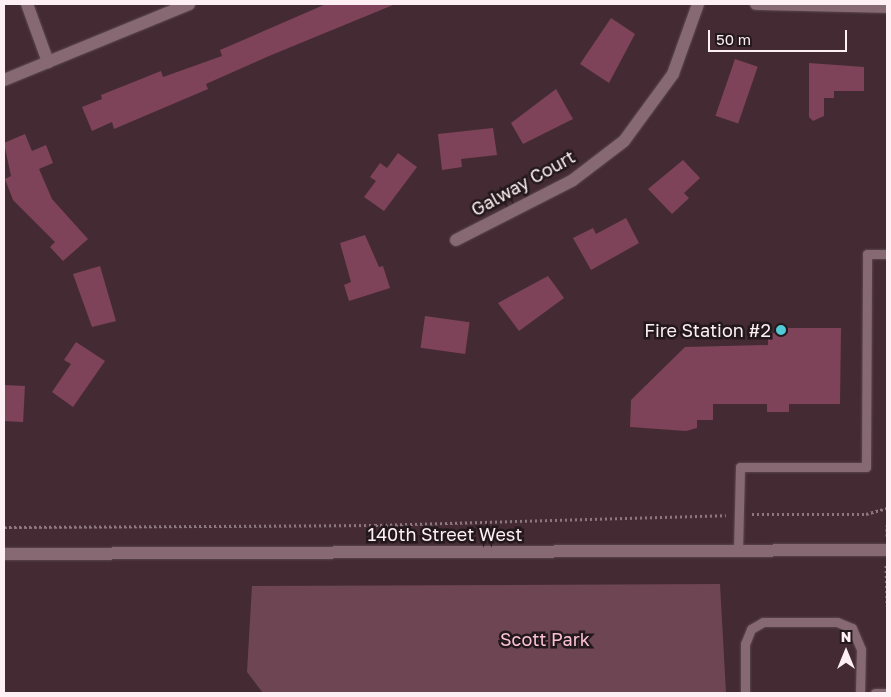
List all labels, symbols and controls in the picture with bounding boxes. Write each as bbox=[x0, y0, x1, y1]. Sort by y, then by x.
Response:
scale bar bbox=[711, 20, 850, 52]
text: 50 m bbox=[716, 30, 751, 48]
street label: Galway Court bbox=[467, 146, 579, 220]
place label: Fire Station #2 bbox=[644, 319, 771, 341]
marker: Fire Station #2 bbox=[775, 324, 787, 336]
street label: 140th Street West bbox=[367, 523, 523, 545]
north arrow bbox=[821, 627, 871, 677]
park label: Scott Park bbox=[500, 628, 590, 650]
text: N bbox=[841, 628, 851, 645]

